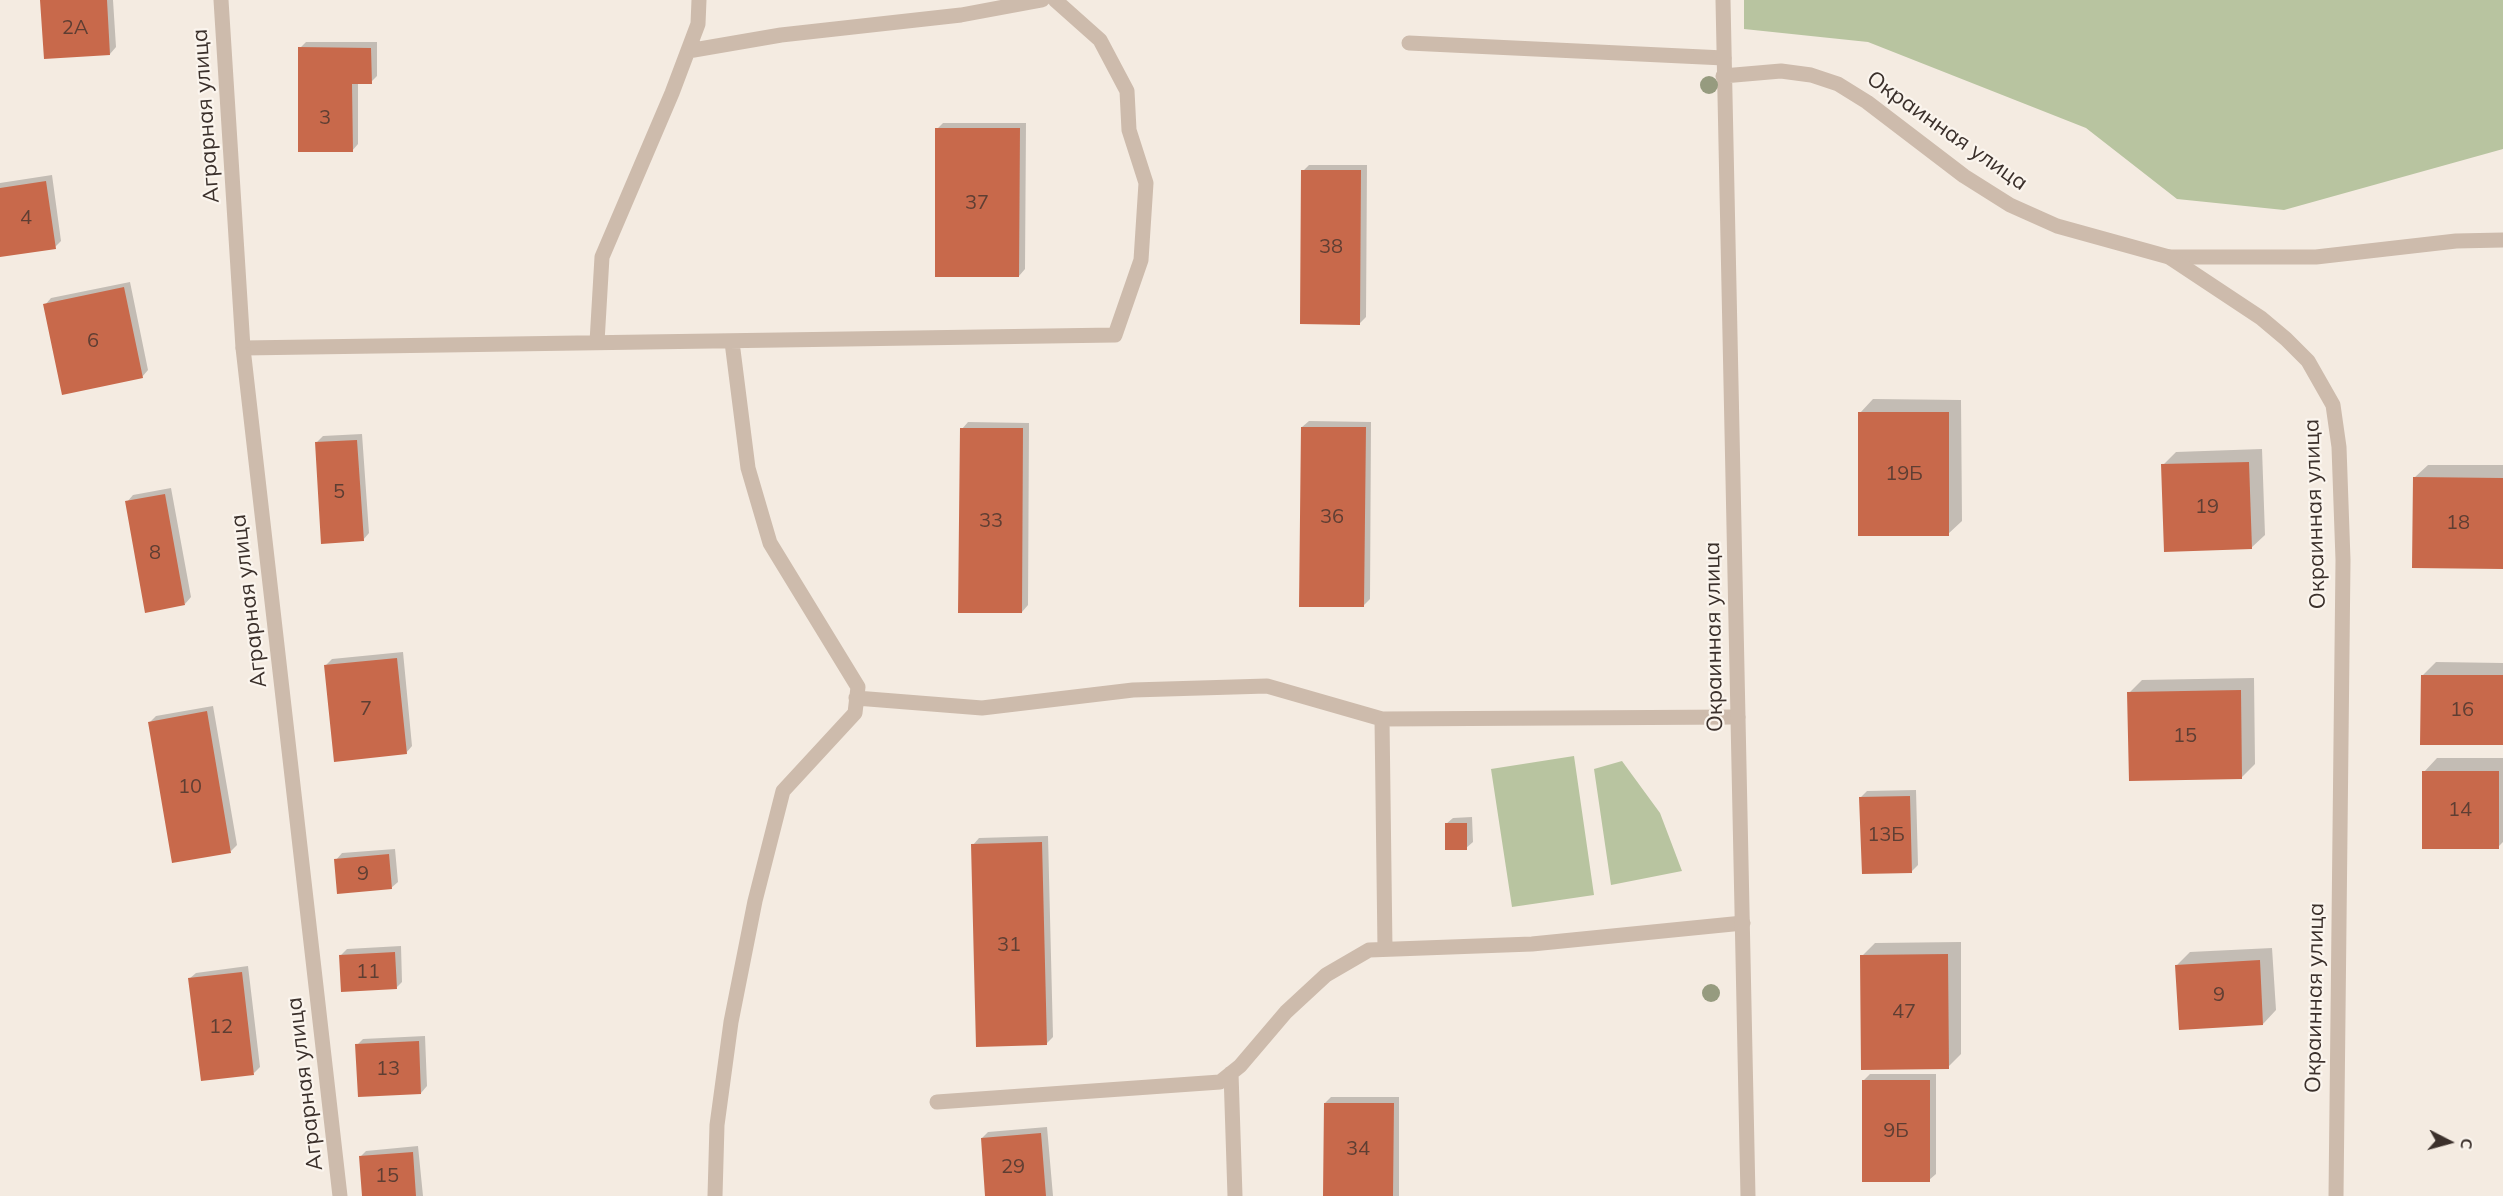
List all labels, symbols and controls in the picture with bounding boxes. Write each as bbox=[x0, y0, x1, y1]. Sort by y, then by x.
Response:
house number: 2А bbox=[62, 16, 88, 40]
street label: Аграрная улица bbox=[187, 28, 225, 204]
street label: Окраинная улица bbox=[1861, 66, 2033, 196]
house number: 3 bbox=[319, 106, 331, 130]
house number: 37 bbox=[965, 191, 989, 215]
house number: 4 bbox=[20, 206, 32, 230]
house number: 38 bbox=[1319, 235, 1343, 259]
house number: 6 bbox=[87, 329, 99, 353]
street label: Окраинная улица bbox=[2298, 418, 2332, 610]
house number: 19Б bbox=[1885, 462, 1923, 486]
house number: 5 bbox=[333, 480, 345, 504]
house number: 19 bbox=[2195, 495, 2219, 519]
house number: 36 bbox=[1320, 505, 1344, 529]
house number: 33 bbox=[979, 509, 1003, 533]
house number: 18 bbox=[2446, 511, 2470, 535]
street label: Аграрная улица bbox=[225, 513, 273, 689]
house number: 8 bbox=[149, 541, 161, 565]
street label: Окраинная улица bbox=[1699, 542, 1729, 732]
house number: 7 bbox=[360, 697, 372, 721]
house number: 16 bbox=[2450, 698, 2474, 722]
house number: 15 bbox=[2173, 724, 2197, 748]
house number: 10 bbox=[178, 775, 202, 799]
house number: 14 bbox=[2448, 798, 2472, 822]
house number: 13Б bbox=[1867, 823, 1905, 847]
house number: 9 bbox=[357, 862, 369, 886]
street label: Окраинная улица bbox=[2300, 903, 2330, 1093]
house number: 31 bbox=[997, 933, 1021, 957]
house number: 11 bbox=[356, 960, 380, 984]
house number: 9 bbox=[2213, 983, 2225, 1007]
street label: Аграрная улица bbox=[281, 996, 329, 1172]
house number: 47 bbox=[1892, 1000, 1916, 1024]
house number: 12 bbox=[209, 1015, 233, 1039]
house number: 13 bbox=[376, 1057, 400, 1081]
north arrow bbox=[2419, 1112, 2479, 1172]
house number: 9Б bbox=[1883, 1119, 1909, 1143]
house number: 34 bbox=[1346, 1137, 1370, 1161]
text: С bbox=[2456, 1137, 2477, 1150]
house number: 29 bbox=[1001, 1155, 1025, 1179]
house number: 15 bbox=[375, 1164, 399, 1188]

